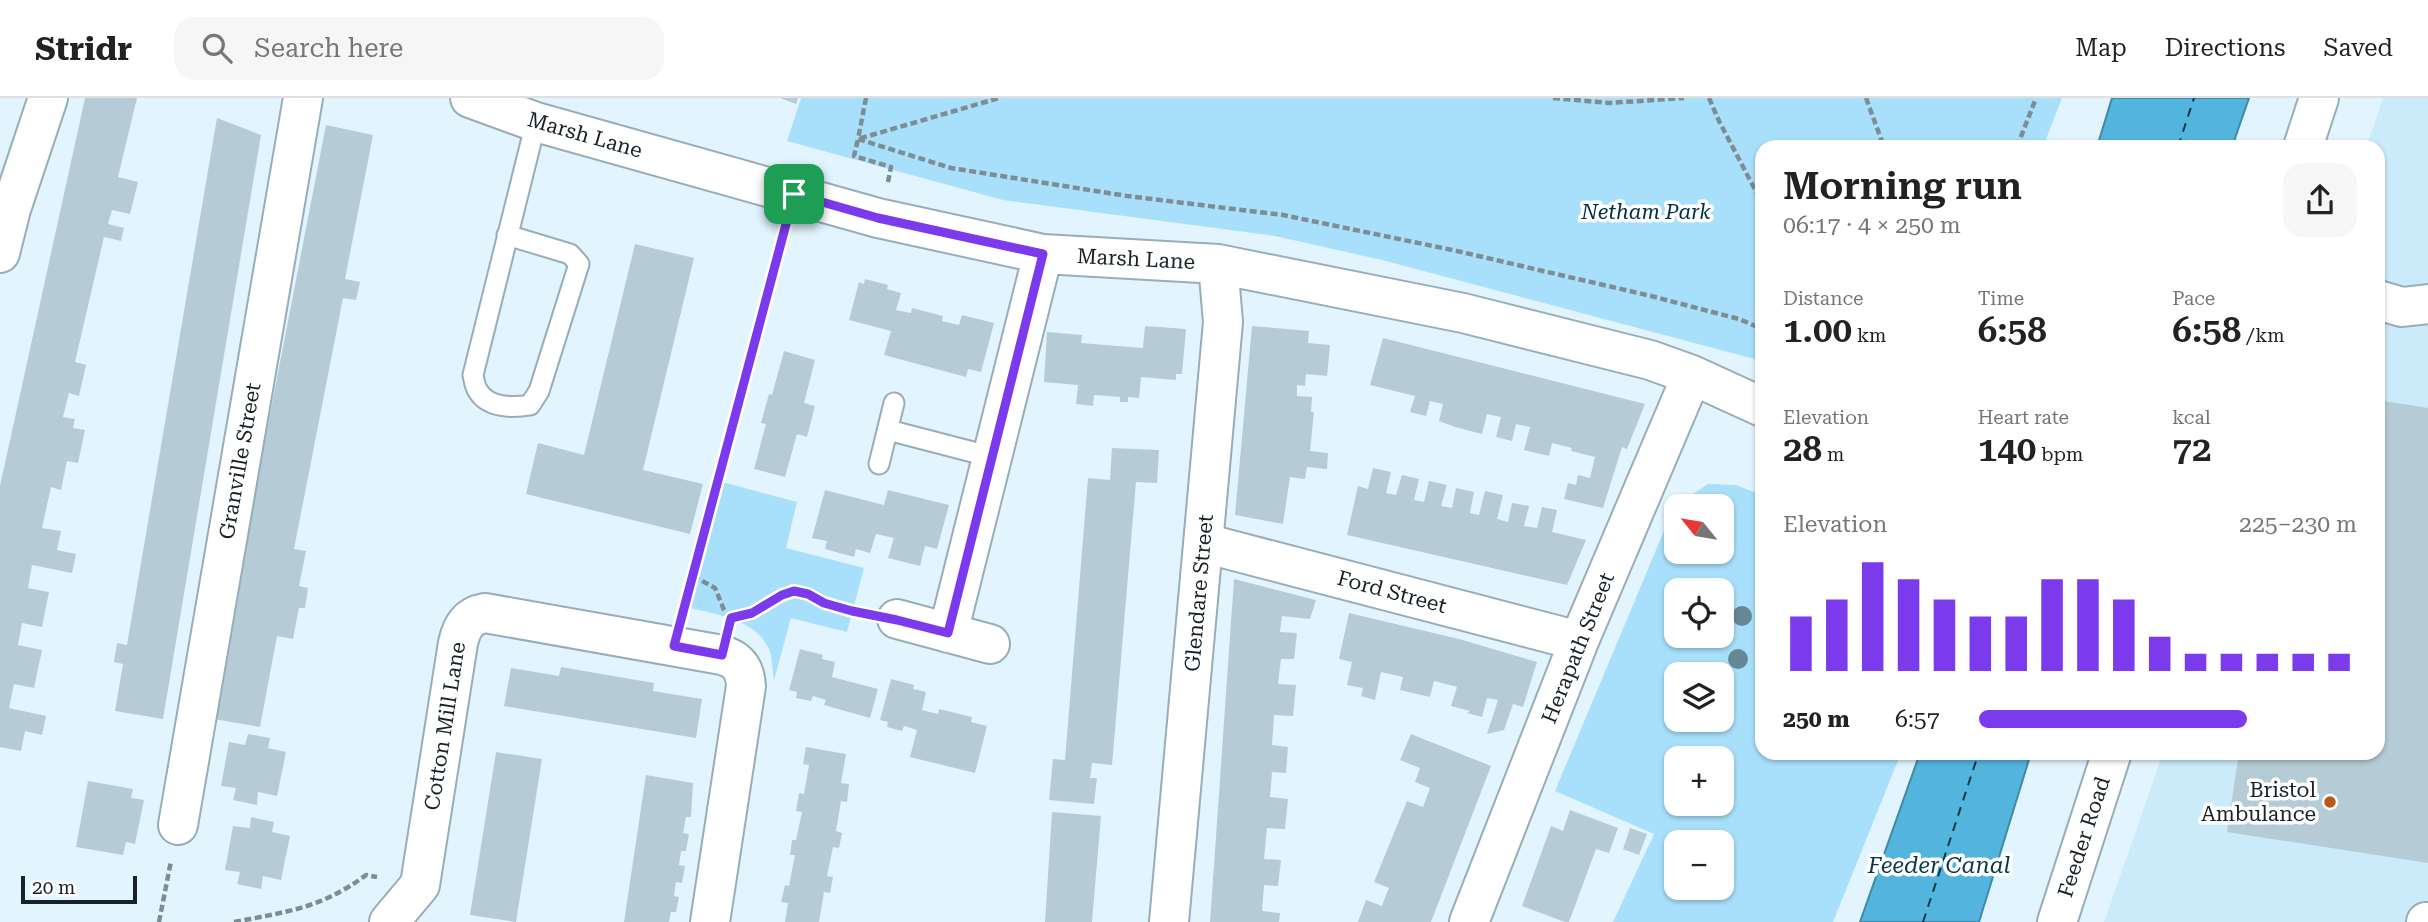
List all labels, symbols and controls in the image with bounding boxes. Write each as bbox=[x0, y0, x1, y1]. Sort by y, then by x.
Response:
search box bbox=[174, 17, 664, 80]
text: Stridr bbox=[35, 29, 132, 68]
icon: search bbox=[198, 29, 236, 67]
text: Search here bbox=[254, 33, 403, 63]
text: Map bbox=[2075, 34, 2127, 62]
text: Directions bbox=[2165, 34, 2285, 62]
text: Saved bbox=[2323, 34, 2393, 62]
street label: Marsh Lane bbox=[525, 107, 645, 163]
button: share bbox=[2283, 163, 2357, 237]
pin bbox=[764, 164, 824, 224]
text: Morning run bbox=[1783, 164, 2022, 208]
icon: arrive bbox=[775, 175, 813, 213]
park label: Netham Park bbox=[1580, 200, 1711, 224]
text: 06:17 · 4 × 250 m bbox=[1783, 212, 1961, 239]
street label: Marsh Lane bbox=[1076, 244, 1196, 274]
text: Distance bbox=[1783, 287, 1863, 310]
text: Time bbox=[1978, 287, 2024, 310]
text: Pace bbox=[2172, 287, 2215, 310]
text: 1.00 bbox=[1783, 310, 1852, 351]
text: 6:58 bbox=[1978, 310, 2047, 351]
text: 6:58 bbox=[2172, 310, 2241, 351]
text: km bbox=[1852, 324, 1886, 347]
text: /km bbox=[2241, 324, 2285, 347]
street label: Granville Street bbox=[214, 381, 266, 541]
text: Elevation bbox=[1783, 406, 1869, 429]
text: Heart rate bbox=[1978, 406, 2069, 429]
text: kcal bbox=[2172, 406, 2211, 429]
text: 28 bbox=[1783, 429, 1822, 470]
text: 140 bbox=[1978, 429, 2036, 470]
text: 72 bbox=[2172, 429, 2212, 470]
text: m bbox=[1822, 443, 1844, 466]
text: bpm bbox=[2036, 443, 2083, 466]
north arrow bbox=[1664, 494, 1734, 564]
map controls bbox=[1664, 494, 1734, 900]
text: Elevation bbox=[1783, 511, 1887, 538]
text: 225–230 m bbox=[2239, 511, 2357, 538]
street label: Glendare Street bbox=[1180, 513, 1218, 673]
street label: Ford Street bbox=[1335, 566, 1449, 618]
street label: Herapath Street bbox=[1537, 569, 1619, 727]
button: locate bbox=[1664, 578, 1734, 648]
street label: Cotton Mill Lane bbox=[420, 640, 470, 812]
button: layers bbox=[1664, 662, 1734, 732]
text: 250 m bbox=[1783, 706, 1850, 733]
text: 6:57 bbox=[1895, 706, 1940, 733]
button: + bbox=[1664, 746, 1734, 816]
street label: Feeder Road bbox=[2053, 773, 2115, 900]
place label: Bristol Ambulance bbox=[2201, 778, 2317, 826]
marker: Bristol Ambulance bbox=[2322, 794, 2338, 810]
button: − bbox=[1664, 830, 1734, 900]
water label: Feeder Canal bbox=[1867, 852, 2010, 879]
scale bar bbox=[21, 873, 136, 905]
text: 20 m bbox=[32, 876, 75, 899]

